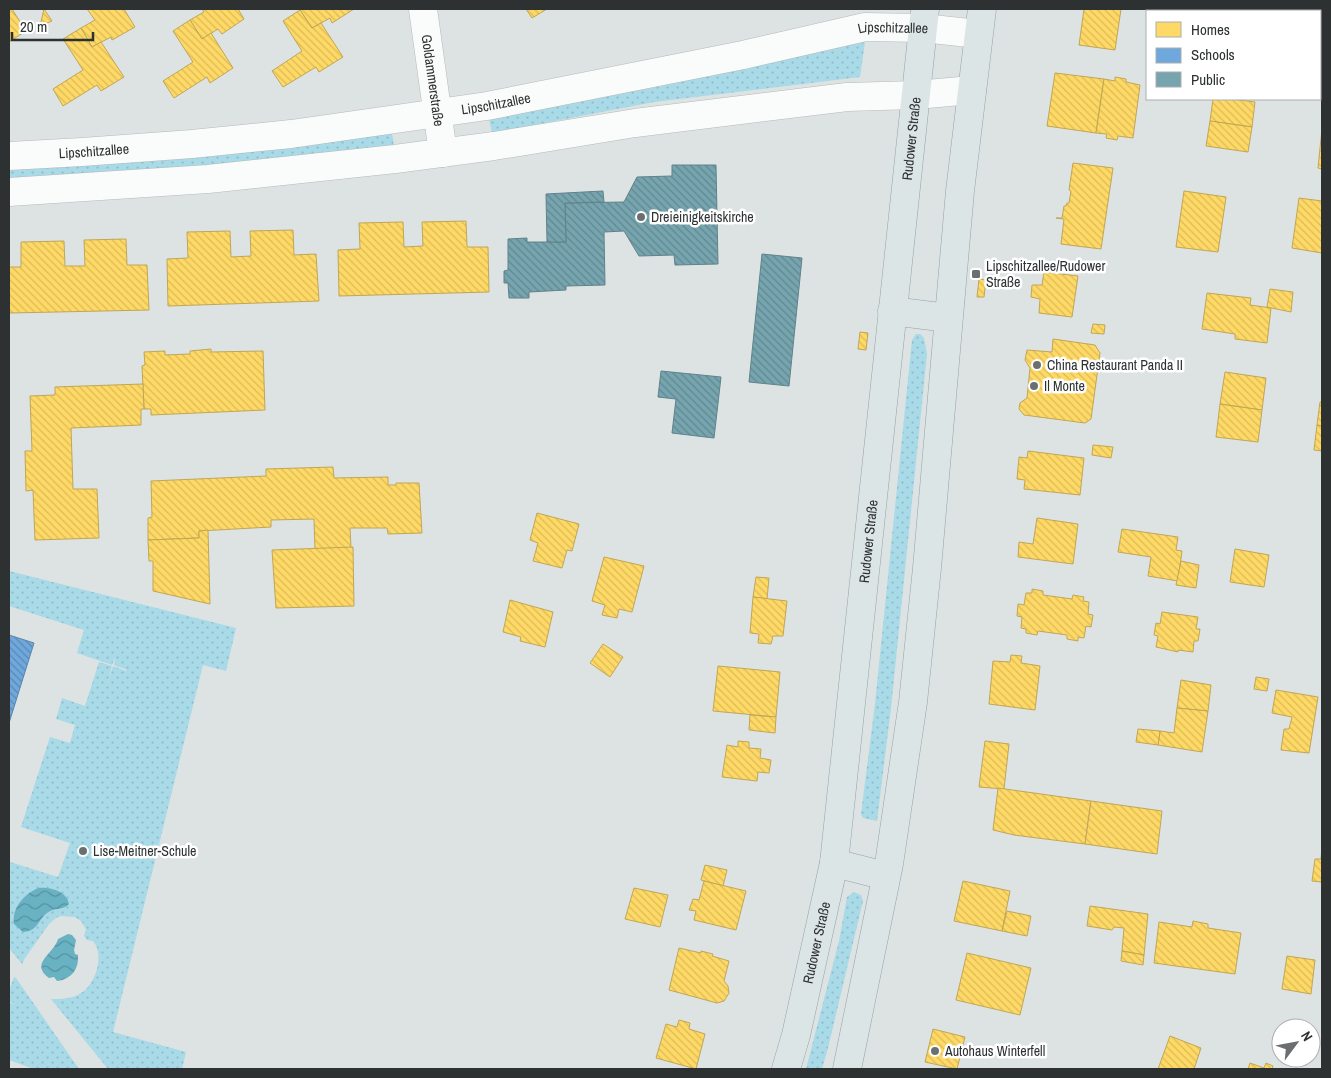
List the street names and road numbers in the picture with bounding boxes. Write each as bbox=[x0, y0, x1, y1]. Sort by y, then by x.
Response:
street label: Lipschitzallee bbox=[856, 18, 929, 37]
street label: Goldammerstraße bbox=[418, 33, 448, 127]
street label: Lipschitzallee bbox=[460, 89, 532, 119]
street label: Rudower Straße bbox=[898, 96, 925, 181]
street label: Lipschitzallee bbox=[58, 140, 130, 162]
street label: Rudower Straße bbox=[855, 499, 882, 584]
street label: Rudower Straße bbox=[799, 900, 834, 985]

